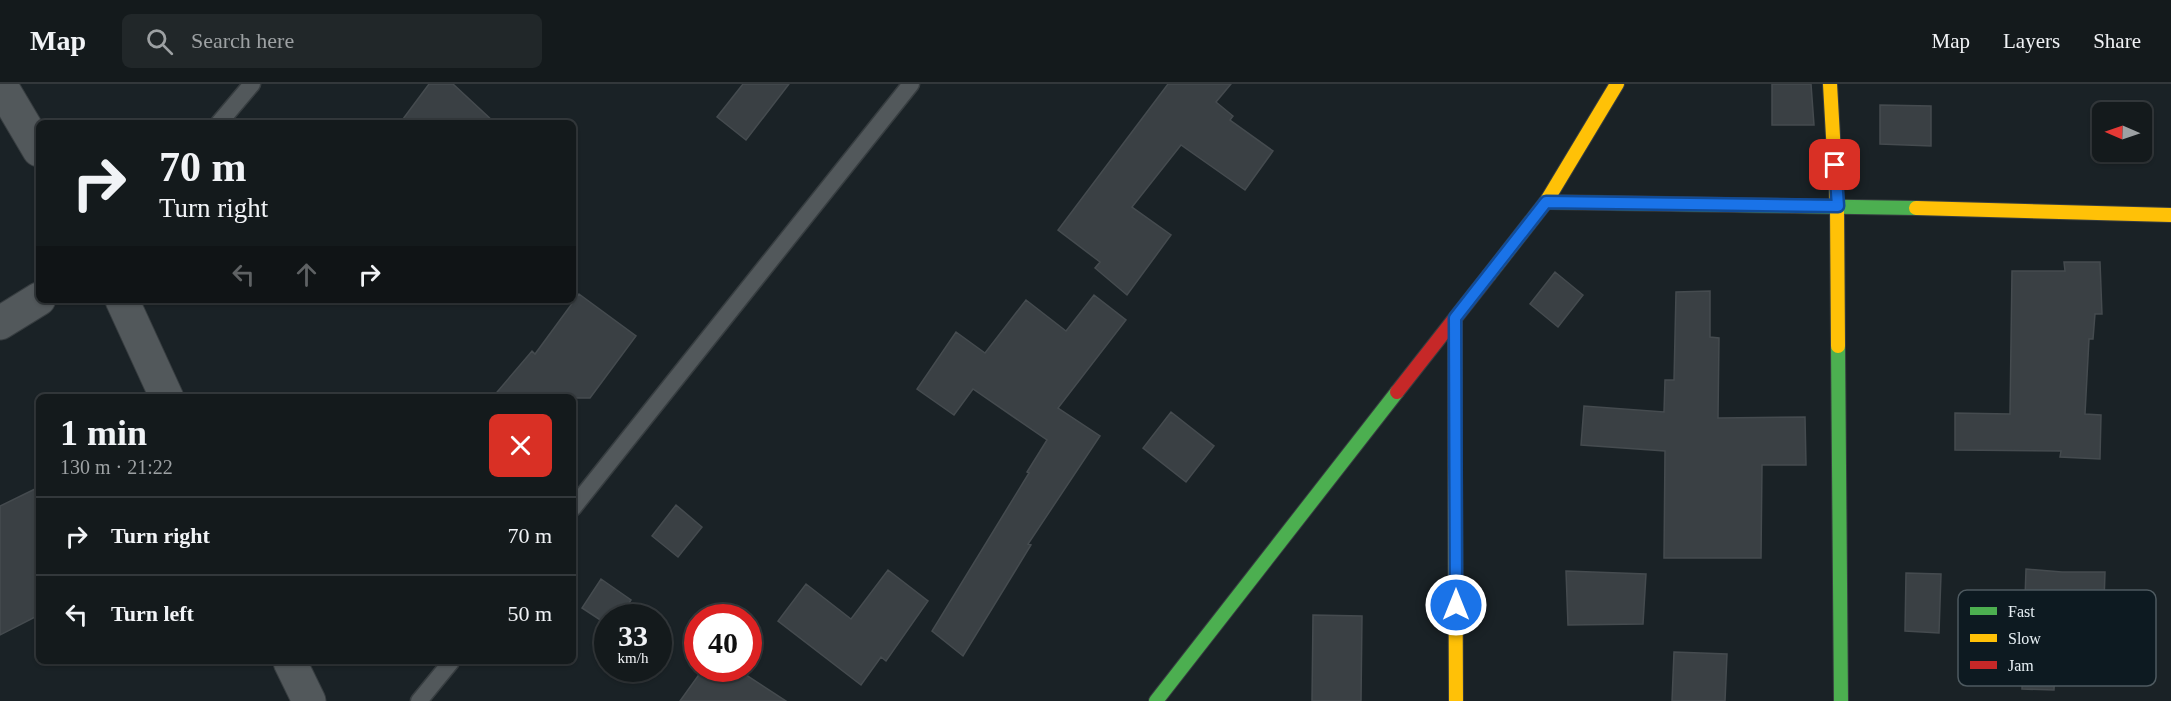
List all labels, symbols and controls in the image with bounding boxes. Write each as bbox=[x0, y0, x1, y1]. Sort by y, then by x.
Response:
search box bbox=[122, 14, 542, 68]
text: Map bbox=[30, 25, 86, 56]
icon: search bbox=[143, 25, 176, 58]
text: Search here bbox=[191, 28, 294, 53]
text: Map bbox=[1932, 29, 1970, 53]
text: Layers bbox=[2003, 29, 2060, 53]
text: Share bbox=[2093, 29, 2141, 53]
north arrow bbox=[2092, 102, 2152, 162]
map controls bbox=[2092, 102, 2152, 162]
pin bbox=[1809, 139, 1860, 190]
icon: right bbox=[60, 144, 138, 222]
text: 70 m bbox=[159, 144, 247, 190]
icon: arrive bbox=[1818, 148, 1851, 181]
text: Turn right bbox=[159, 193, 268, 223]
icon: left bbox=[227, 258, 260, 291]
icon: ahead bbox=[290, 258, 323, 291]
icon: right bbox=[353, 258, 386, 291]
text: 1 min bbox=[60, 413, 147, 453]
button: close bbox=[489, 414, 552, 477]
text: 130 m · 21:22 bbox=[60, 456, 173, 478]
icon: right bbox=[60, 520, 93, 553]
text: Turn right bbox=[111, 523, 210, 548]
text: 70 m bbox=[507, 523, 552, 548]
position arrow bbox=[1424, 573, 1488, 637]
legend bbox=[1958, 590, 2156, 686]
icon: left bbox=[60, 598, 93, 631]
text: Turn left bbox=[111, 601, 194, 626]
text: 50 m bbox=[507, 601, 552, 626]
text: Fast bbox=[2008, 603, 2035, 620]
speed limit sign: 40 bbox=[684, 604, 762, 682]
text: 33 bbox=[618, 619, 648, 652]
text: Slow bbox=[2008, 630, 2041, 647]
text: km/h bbox=[618, 650, 648, 666]
text: Jam bbox=[2008, 657, 2034, 674]

